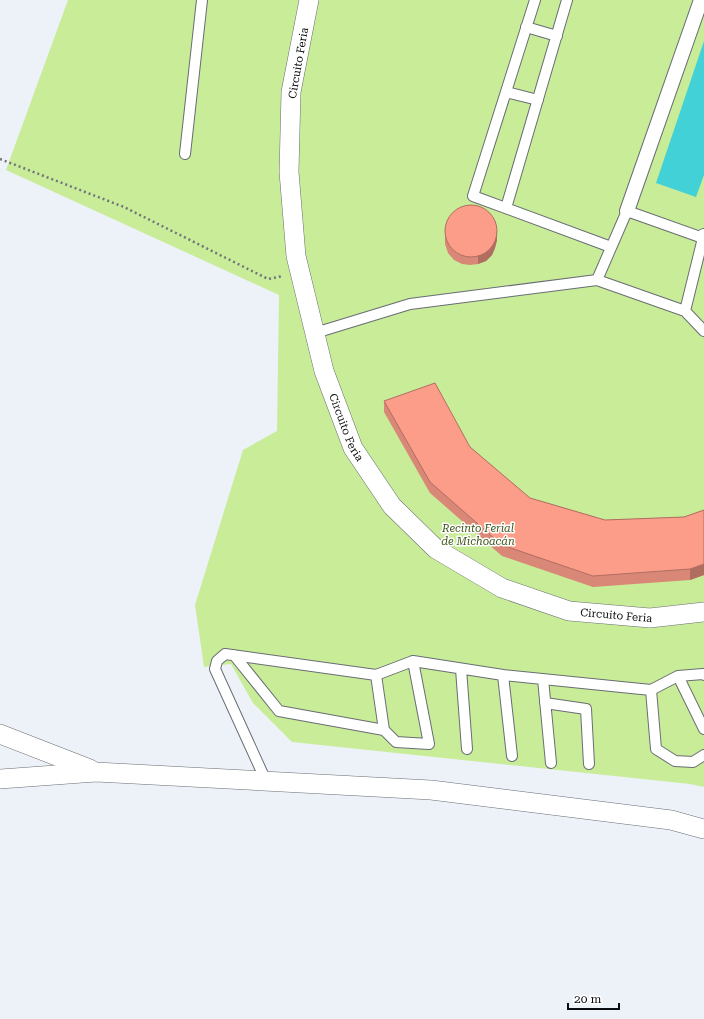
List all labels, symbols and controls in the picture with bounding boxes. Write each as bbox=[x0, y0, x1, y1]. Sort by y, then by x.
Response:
street label: Circuito Feria bbox=[286, 26, 311, 100]
street label: Circuito Feria bbox=[326, 392, 366, 464]
park label: Recinto Ferial de Michoacán bbox=[441, 522, 515, 548]
street label: Circuito Feria bbox=[580, 606, 653, 625]
scale bar bbox=[568, 985, 619, 1011]
text: 20 m bbox=[574, 992, 601, 1006]

